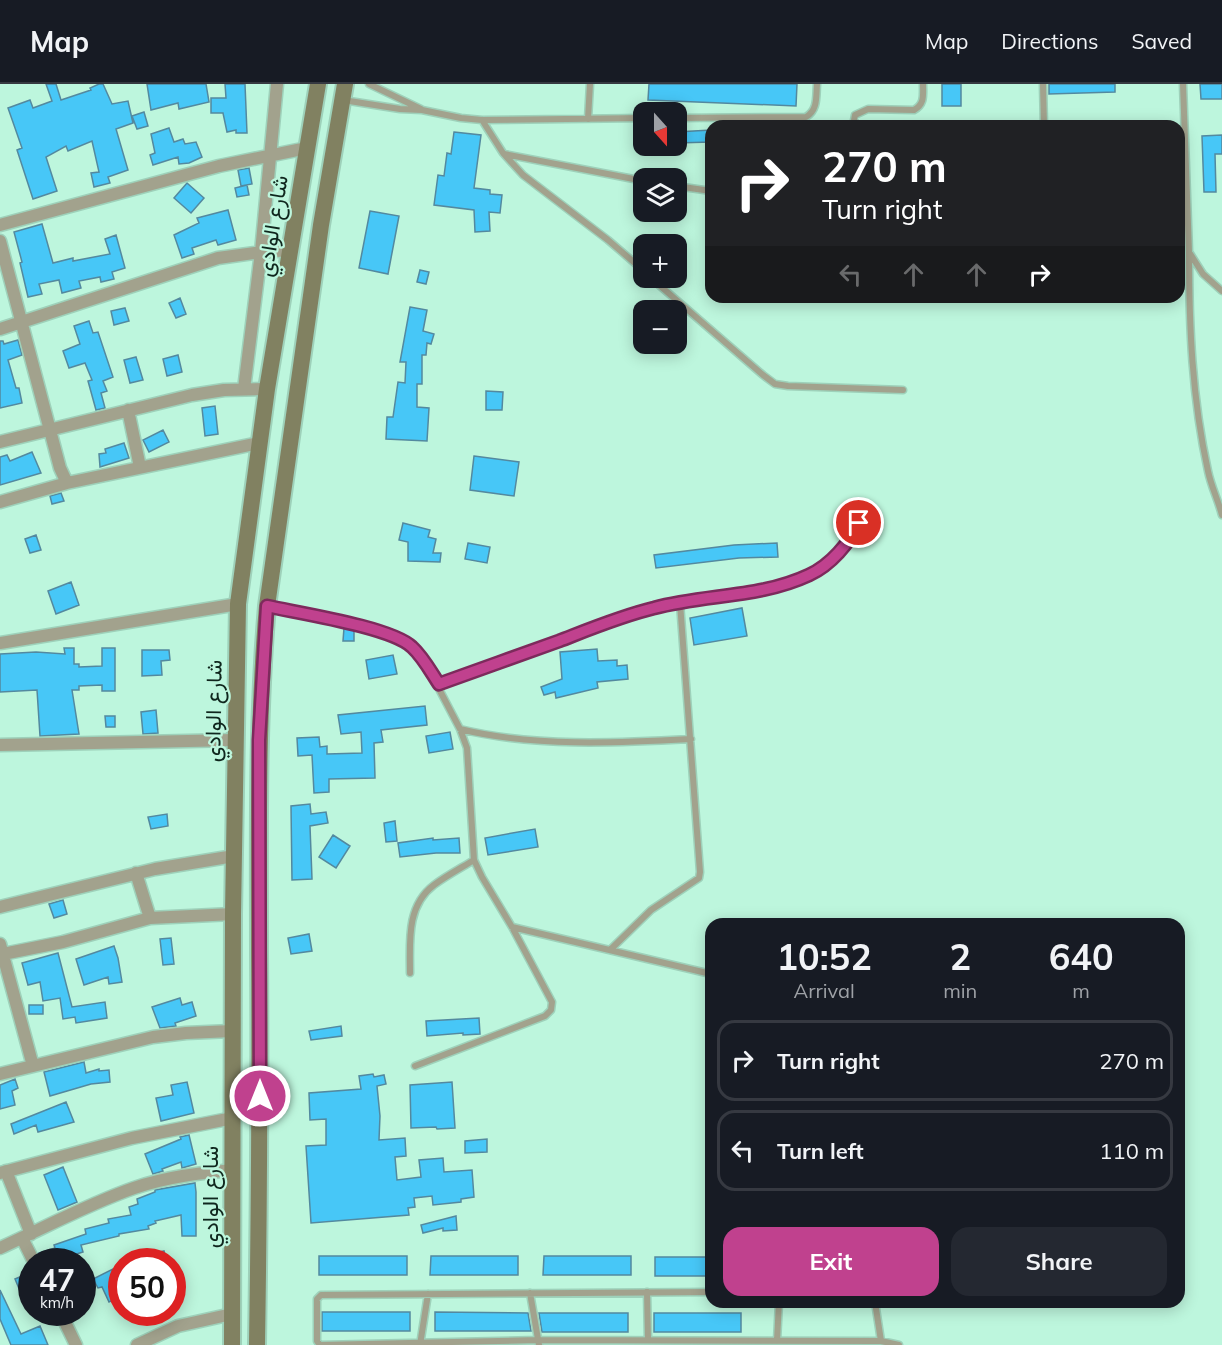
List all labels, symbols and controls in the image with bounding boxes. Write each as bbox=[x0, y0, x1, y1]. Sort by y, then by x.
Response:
text: Map bbox=[30, 24, 89, 59]
text: Map bbox=[925, 28, 968, 54]
text: Directions bbox=[1001, 28, 1098, 54]
text: Saved bbox=[1131, 28, 1192, 54]
north arrow bbox=[633, 102, 687, 156]
map controls bbox=[633, 102, 687, 354]
text: 270 m bbox=[822, 140, 947, 193]
icon: right bbox=[723, 144, 801, 222]
button: layers bbox=[633, 168, 687, 222]
street label: شارع الوادي bbox=[250, 173, 299, 280]
text: Turn right bbox=[822, 192, 942, 226]
button: + bbox=[633, 234, 687, 288]
icon: left bbox=[834, 258, 867, 291]
icon: ahead bbox=[897, 258, 930, 291]
icon: ahead bbox=[960, 258, 993, 291]
icon: right bbox=[1023, 258, 1056, 291]
button: − bbox=[633, 300, 687, 354]
pin bbox=[833, 497, 884, 548]
icon: arrive bbox=[842, 506, 875, 539]
street label: شارع الوادي bbox=[198, 660, 233, 763]
text: 10:52 bbox=[776, 934, 872, 979]
text: 2 bbox=[949, 934, 971, 979]
text: 640 bbox=[1049, 934, 1114, 979]
text: Arrival bbox=[794, 978, 855, 1003]
text: min bbox=[943, 978, 977, 1003]
text: m bbox=[1072, 978, 1090, 1003]
icon: right bbox=[726, 1044, 759, 1077]
text: Turn right bbox=[777, 1047, 880, 1075]
text: 270 m bbox=[1099, 1047, 1164, 1075]
position arrow bbox=[228, 1064, 292, 1128]
icon: left bbox=[726, 1134, 759, 1167]
text: Turn left bbox=[777, 1137, 864, 1165]
text: 110 m bbox=[1099, 1137, 1164, 1165]
street label: شارع الوادي bbox=[196, 1146, 229, 1248]
button: Exit bbox=[723, 1227, 939, 1296]
button: Share bbox=[951, 1227, 1167, 1296]
speed limit sign: 50 bbox=[108, 1248, 186, 1326]
text: 47 bbox=[39, 1261, 75, 1299]
text: km/h bbox=[40, 1293, 74, 1312]

